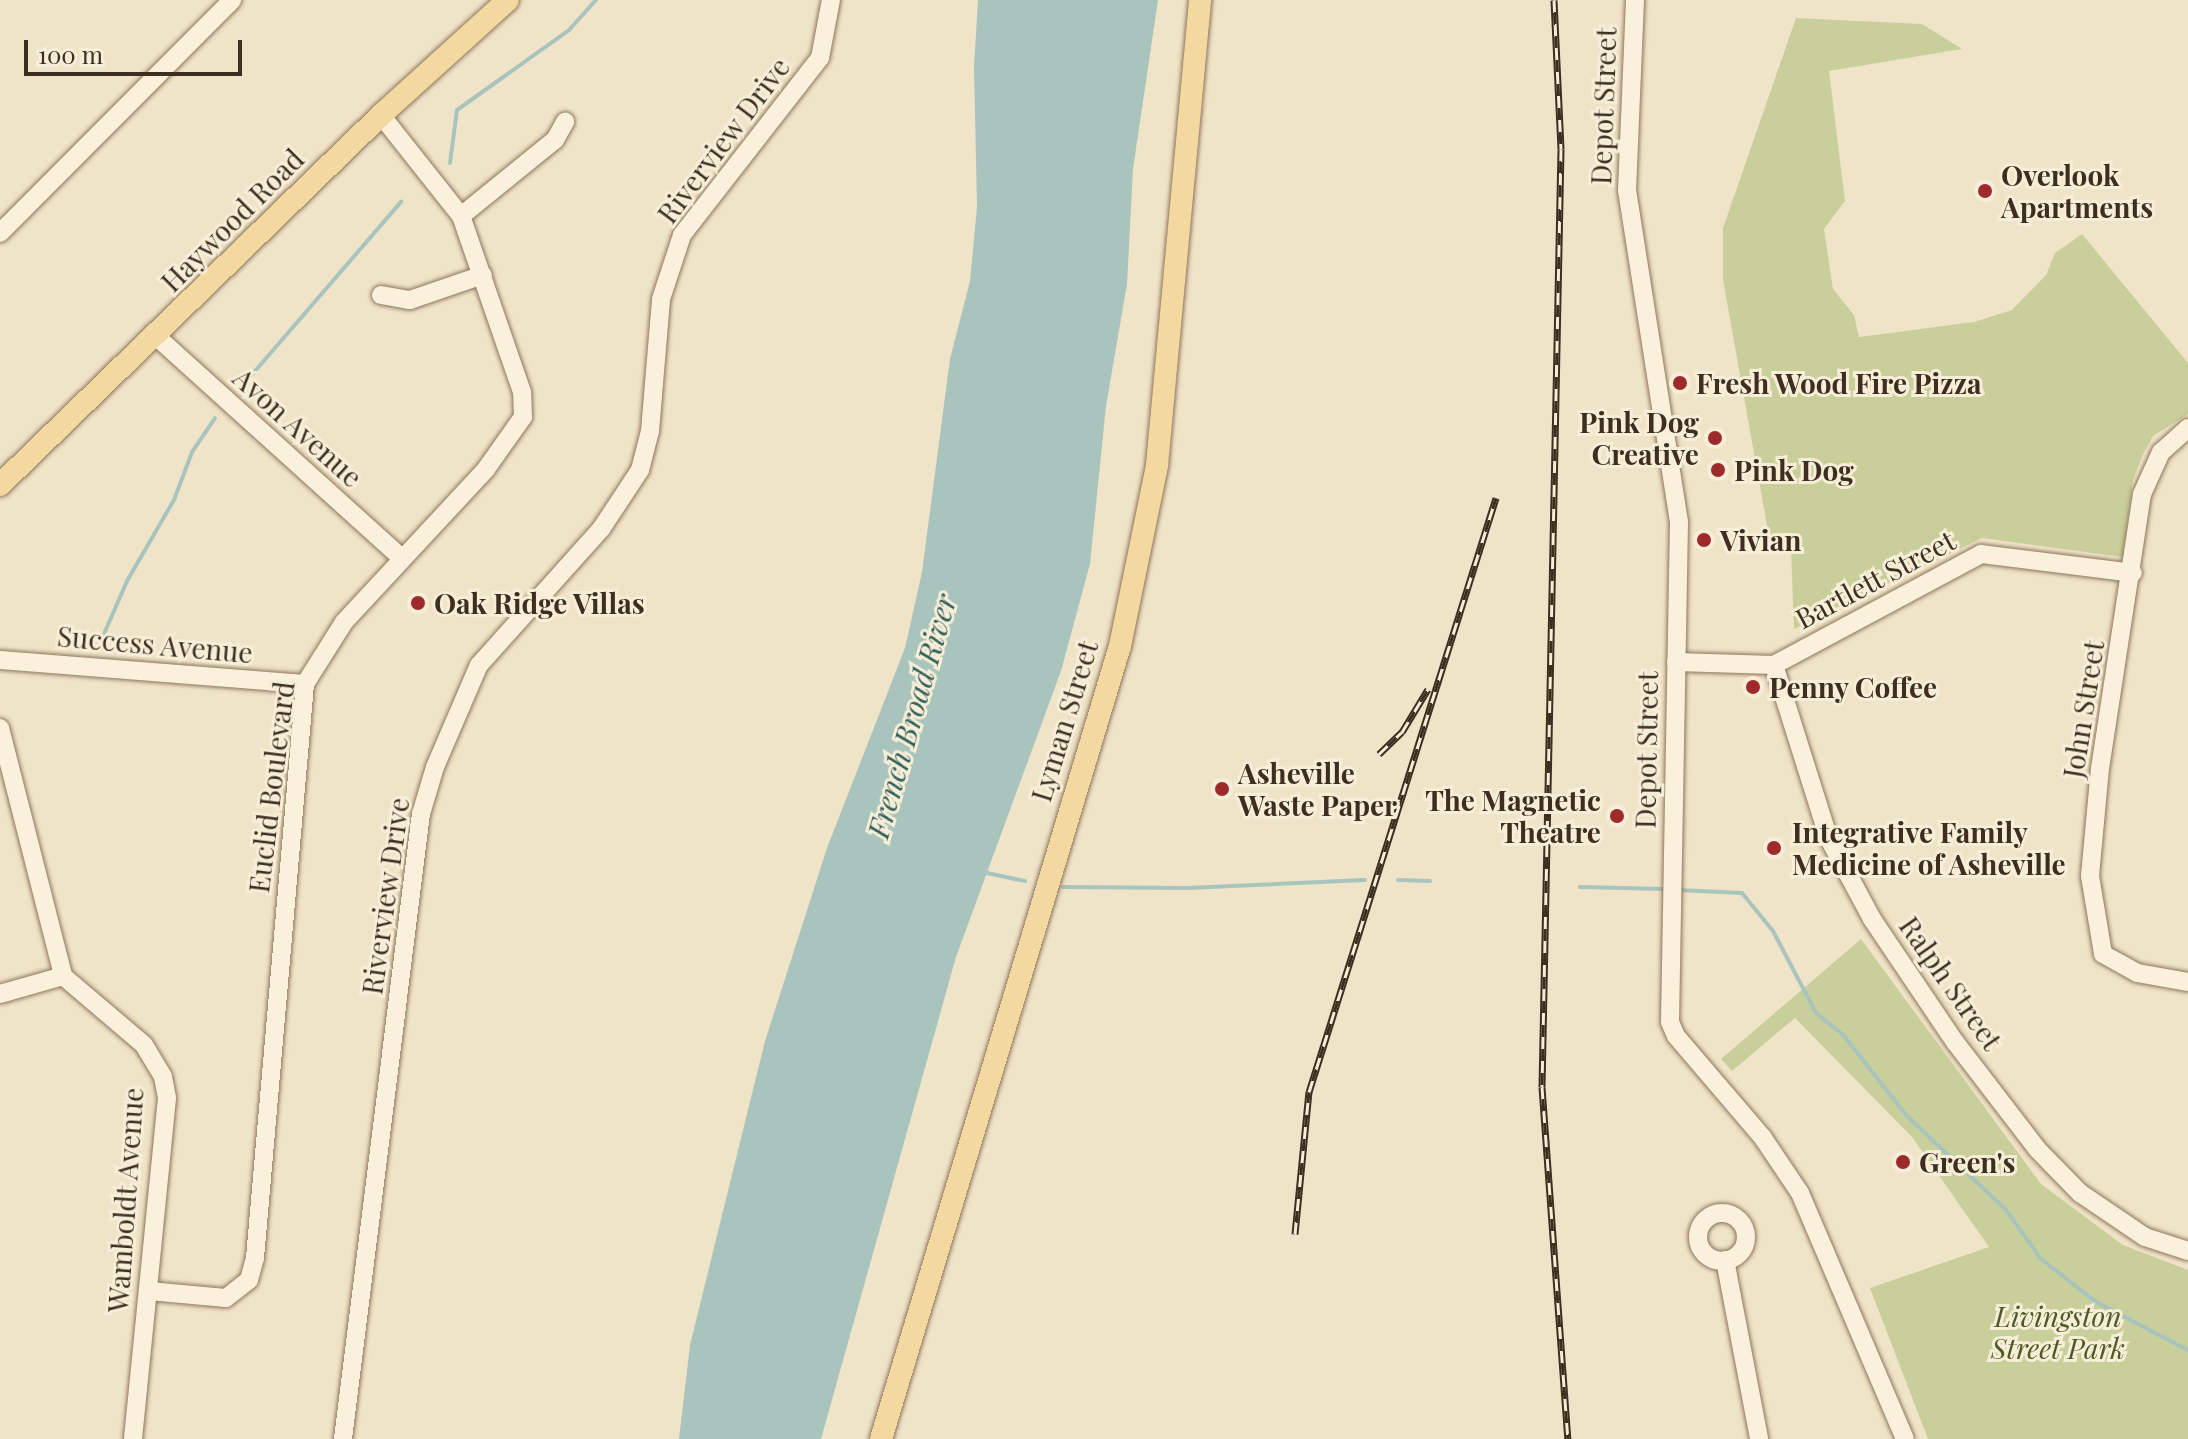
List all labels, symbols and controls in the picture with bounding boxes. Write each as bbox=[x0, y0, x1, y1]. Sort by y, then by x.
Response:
scale bar bbox=[28, 24, 246, 74]
street label: Depot Street bbox=[1583, 26, 1623, 186]
text: 100 m bbox=[38, 38, 103, 70]
street label: Riverview Drive bbox=[650, 50, 796, 230]
street label: Haywood Road bbox=[154, 142, 310, 298]
place label: Overlook Apartments bbox=[2001, 158, 2153, 224]
marker: Overlook Apartments bbox=[1976, 182, 1994, 200]
street label: Avon Avenue bbox=[226, 360, 370, 494]
place label: Fresh Wood Fire Pizza bbox=[1696, 366, 1982, 400]
marker: Fresh Wood Fire Pizza bbox=[1671, 374, 1689, 392]
place label: Pink Dog Creative bbox=[1579, 405, 1699, 471]
marker: Pink Dog Creative bbox=[1706, 429, 1724, 447]
place label: Pink Dog bbox=[1734, 453, 1854, 487]
marker: Pink Dog bbox=[1709, 461, 1727, 479]
place label: Vivian bbox=[1720, 523, 1801, 557]
street label: Bartlett Street bbox=[1789, 523, 1961, 635]
marker: Vivian bbox=[1695, 531, 1713, 549]
place label: Oak Ridge Villas bbox=[434, 586, 646, 620]
water label: French Broad River bbox=[859, 590, 963, 842]
marker: Oak Ridge Villas bbox=[409, 594, 427, 612]
street label: Success Avenue bbox=[55, 619, 255, 669]
street label: Lyman Street bbox=[1024, 636, 1104, 806]
street label: John Street bbox=[2056, 638, 2110, 780]
place label: Penny Coffee bbox=[1769, 670, 1938, 704]
street label: Depot Street bbox=[1628, 671, 1664, 829]
marker: Penny Coffee bbox=[1744, 678, 1762, 696]
street label: Euclid Boulevard bbox=[241, 679, 301, 895]
place label: Asheville Waste Paper bbox=[1238, 756, 1397, 822]
marker: Asheville Waste Paper bbox=[1213, 780, 1231, 798]
place label: The Magnetic Theatre bbox=[1425, 783, 1601, 849]
street label: Riverview Drive bbox=[354, 795, 416, 997]
marker: The Magnetic Theatre bbox=[1608, 807, 1626, 825]
place label: Integrative Family Medicine of Asheville bbox=[1792, 815, 2067, 881]
marker: Integrative Family Medicine of Asheville bbox=[1763, 837, 1785, 859]
street label: Ralph Street bbox=[1893, 910, 2009, 1056]
street label: Wamboldt Avenue bbox=[100, 1086, 150, 1314]
place label: Green's bbox=[1919, 1145, 2015, 1179]
marker: Green's bbox=[1894, 1153, 1912, 1171]
park label: Livingston Street Park bbox=[1991, 1299, 2125, 1365]

